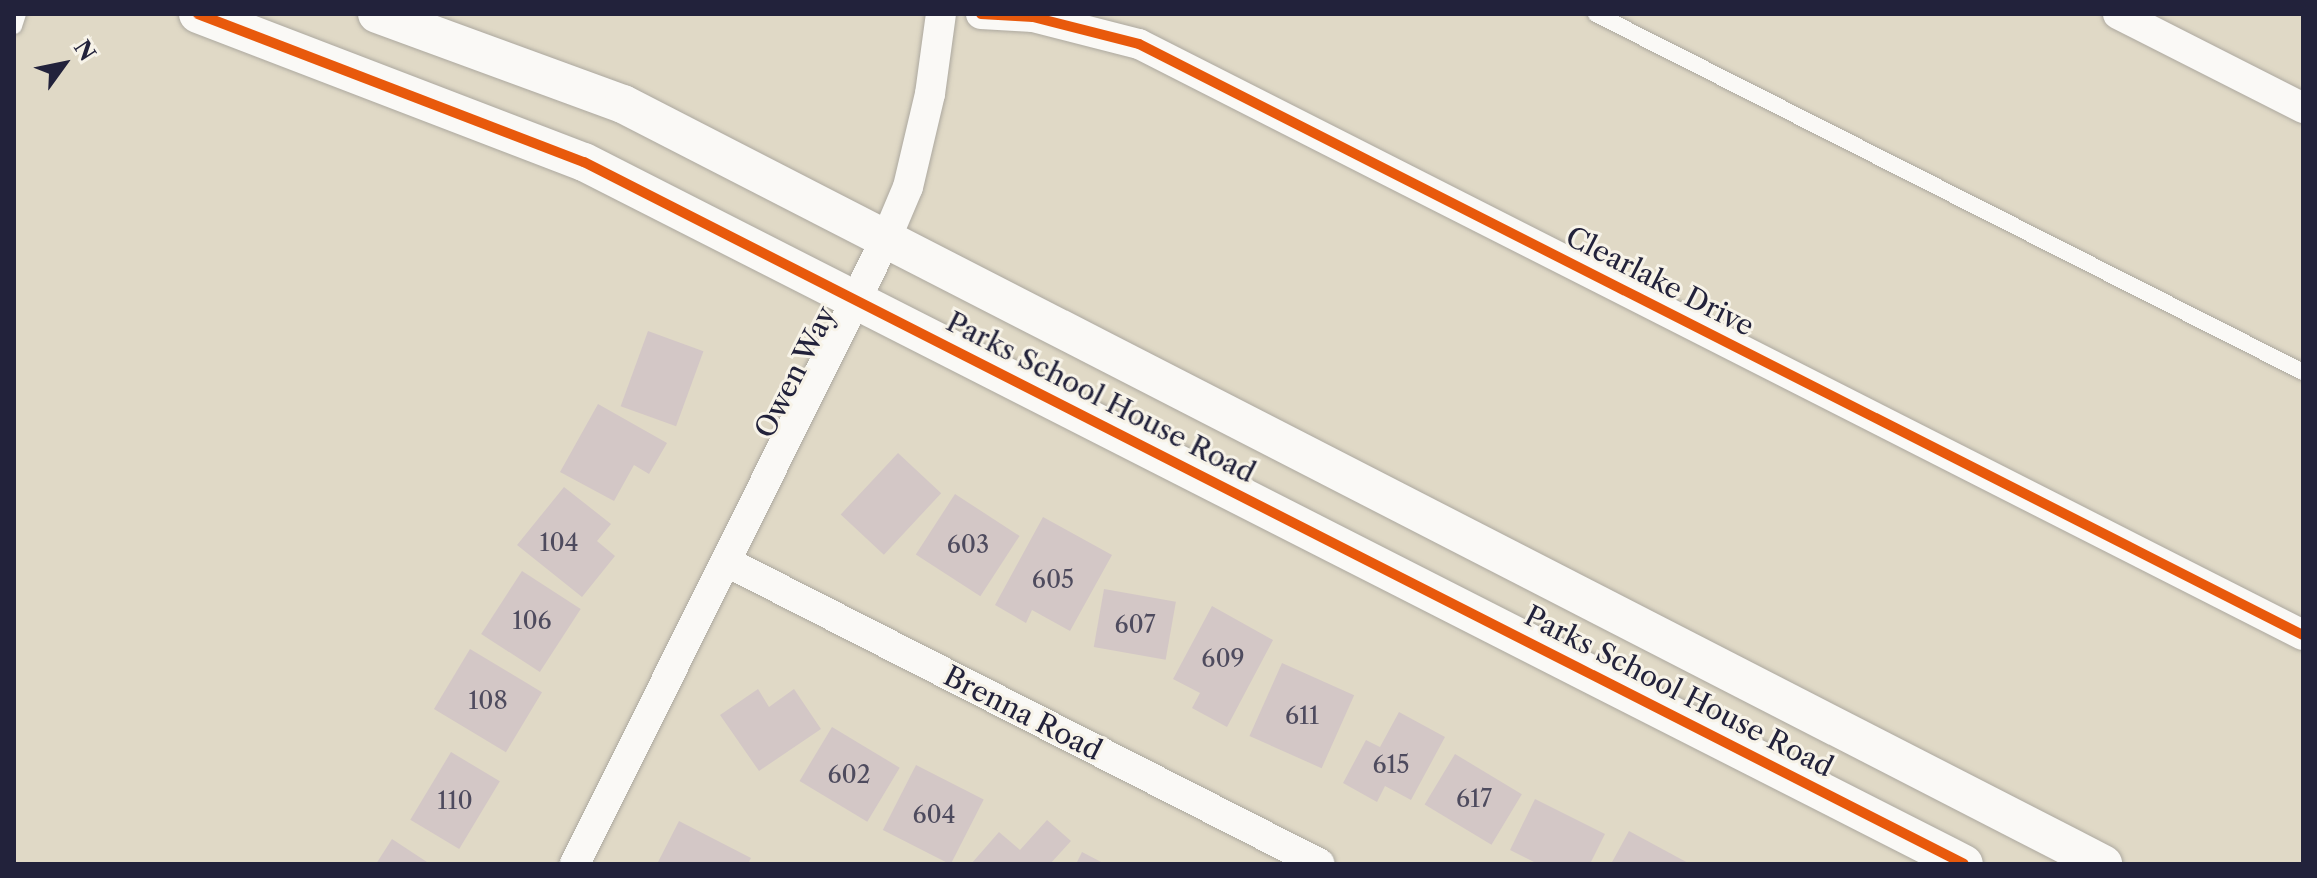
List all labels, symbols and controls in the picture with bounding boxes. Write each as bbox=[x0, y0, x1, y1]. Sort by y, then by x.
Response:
north arrow bbox=[24, 24, 104, 104]
text: N bbox=[68, 35, 101, 66]
street label: Clearlake Drive bbox=[1561, 219, 1759, 343]
street label: Owen Way bbox=[747, 300, 843, 444]
street label: Parks School House Road bbox=[941, 304, 1261, 490]
house number: 104 bbox=[539, 529, 579, 557]
house number: 603 bbox=[947, 531, 989, 559]
house number: 605 bbox=[1032, 566, 1074, 594]
street label: Parks School House Road bbox=[1519, 598, 1839, 784]
house number: 106 bbox=[512, 607, 552, 635]
house number: 607 bbox=[1114, 611, 1156, 639]
house number: 609 bbox=[1201, 645, 1245, 673]
street label: Brenna Road bbox=[938, 659, 1108, 767]
house number: 108 bbox=[468, 687, 508, 715]
house number: 611 bbox=[1285, 702, 1319, 730]
house number: 615 bbox=[1372, 751, 1410, 779]
house number: 602 bbox=[827, 761, 871, 789]
house number: 617 bbox=[1456, 785, 1492, 813]
house number: 110 bbox=[437, 787, 473, 815]
house number: 604 bbox=[912, 801, 956, 829]

